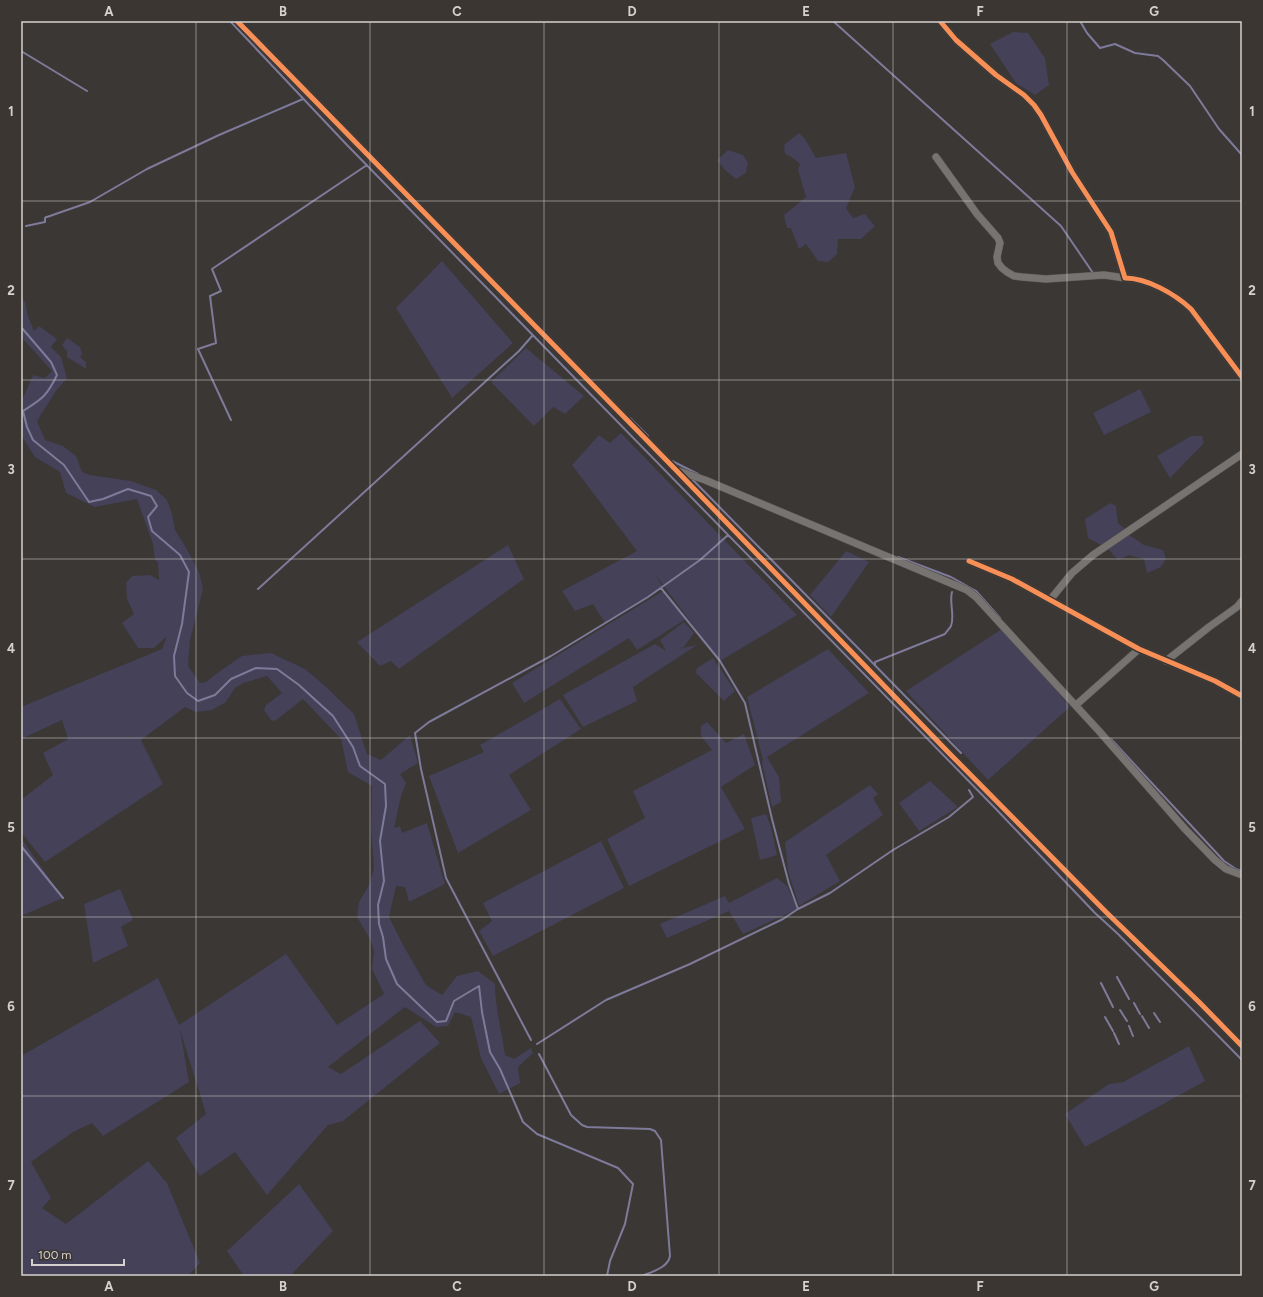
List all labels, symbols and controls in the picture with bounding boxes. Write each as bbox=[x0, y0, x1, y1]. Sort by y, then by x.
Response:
text: A bbox=[104, 4, 114, 19]
text: B bbox=[279, 4, 287, 19]
text: C bbox=[452, 4, 462, 19]
text: D bbox=[627, 4, 637, 19]
text: E bbox=[802, 4, 810, 19]
text: F bbox=[976, 4, 984, 19]
text: G bbox=[1149, 4, 1159, 19]
text: 1 bbox=[8, 104, 14, 119]
text: 1 bbox=[1249, 104, 1255, 119]
text: 2 bbox=[7, 283, 15, 298]
text: 2 bbox=[1248, 283, 1256, 298]
text: 3 bbox=[7, 462, 15, 477]
text: 3 bbox=[1248, 462, 1256, 477]
text: 4 bbox=[7, 641, 15, 656]
text: 4 bbox=[1248, 641, 1256, 656]
text: 5 bbox=[7, 820, 15, 835]
text: 5 bbox=[1248, 820, 1256, 835]
text: 6 bbox=[7, 999, 15, 1014]
text: 6 bbox=[1248, 999, 1256, 1014]
text: 7 bbox=[7, 1178, 15, 1193]
text: 7 bbox=[1248, 1178, 1256, 1193]
scale bar bbox=[32, 1241, 124, 1267]
text: 100 m bbox=[38, 1248, 72, 1262]
text: A bbox=[104, 1279, 114, 1294]
text: B bbox=[279, 1279, 287, 1294]
text: C bbox=[452, 1279, 462, 1294]
text: D bbox=[627, 1279, 637, 1294]
text: E bbox=[802, 1279, 810, 1294]
text: F bbox=[976, 1279, 984, 1294]
text: G bbox=[1149, 1279, 1159, 1294]

